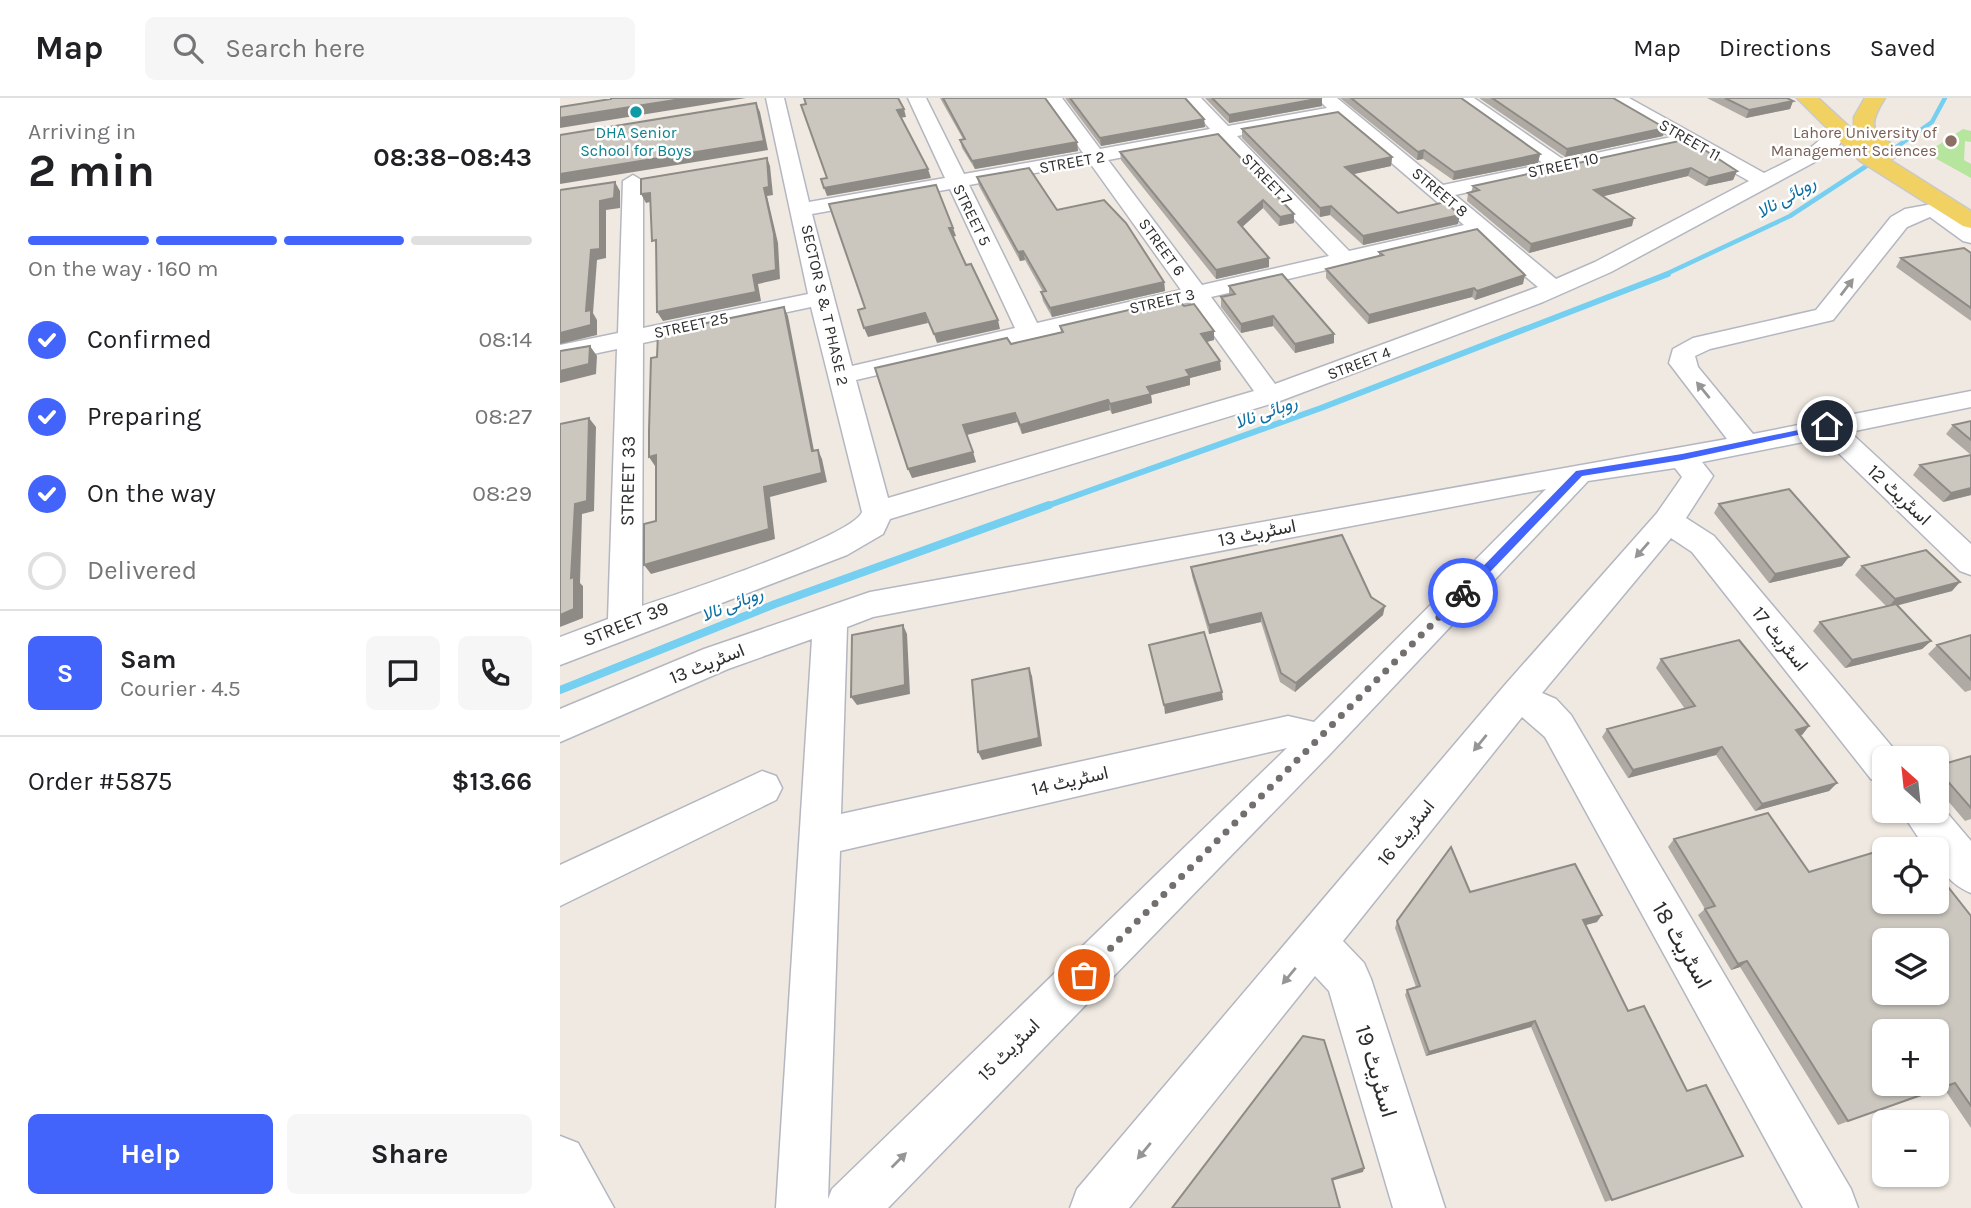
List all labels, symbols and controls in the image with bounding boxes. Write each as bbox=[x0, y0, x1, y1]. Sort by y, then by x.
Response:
search box bbox=[145, 17, 635, 80]
text: Map bbox=[35, 29, 103, 67]
icon: search bbox=[169, 29, 207, 67]
text: Search here bbox=[225, 33, 365, 64]
text: Map bbox=[1633, 34, 1681, 62]
text: Directions bbox=[1719, 34, 1832, 62]
text: Saved bbox=[1870, 34, 1936, 62]
marker: DHA Senior School for Boys bbox=[628, 104, 644, 120]
street label: STREET 11 bbox=[1656, 115, 1724, 165]
text: Arriving in bbox=[28, 118, 136, 145]
place label: DHA Senior School for Boys bbox=[580, 123, 692, 160]
place label: Lahore University of Management Sciences bbox=[1771, 123, 1938, 160]
marker: Lahore University of Management Sciences bbox=[1943, 133, 1959, 149]
text: 08:38–08:43 bbox=[373, 142, 532, 173]
text: 2 min bbox=[28, 144, 155, 198]
street label: STREET 2 bbox=[1038, 147, 1106, 177]
street label: STREET 10 bbox=[1526, 148, 1600, 182]
street label: STREET 7 bbox=[1238, 149, 1297, 209]
street label: STREET 8 bbox=[1408, 163, 1472, 221]
water label: روہائی نالا bbox=[1752, 171, 1820, 224]
street label: STREET 5 bbox=[949, 181, 995, 249]
street label: STREET 6 bbox=[1135, 215, 1189, 279]
street label: SECTOR S & T PHASE 2 bbox=[797, 223, 853, 387]
text: On the way · 160 m bbox=[28, 255, 218, 282]
one-way arrow bbox=[1839, 278, 1854, 296]
street label: STREET 3 bbox=[1127, 284, 1197, 318]
street label: STREET 25 bbox=[652, 308, 730, 342]
icon: check bbox=[28, 321, 66, 359]
text: Confirmed bbox=[87, 324, 212, 355]
text: 08:14 bbox=[478, 326, 532, 353]
street label: STREET 4 bbox=[1325, 342, 1393, 384]
one-way arrow bbox=[1696, 381, 1710, 399]
water label: روہائی نالا bbox=[1232, 391, 1301, 434]
pin bbox=[1797, 396, 1857, 456]
icon: check bbox=[28, 398, 66, 436]
text: Preparing bbox=[87, 401, 201, 432]
text: 08:27 bbox=[475, 403, 532, 430]
icon: home bbox=[1808, 407, 1846, 445]
street label: STREET 33 bbox=[616, 436, 640, 526]
street label: اسٹریٹ 12 bbox=[1863, 460, 1935, 530]
icon: check bbox=[28, 475, 66, 513]
text: On the way bbox=[87, 478, 216, 509]
text: 08:29 bbox=[472, 480, 532, 507]
street label: اسٹریٹ 13 bbox=[1216, 515, 1298, 551]
one-way arrow bbox=[1635, 542, 1650, 559]
text: Delivered bbox=[87, 555, 197, 586]
courier bbox=[1428, 558, 1498, 628]
icon: bike bbox=[1444, 574, 1482, 612]
water label: روہائی نالا bbox=[698, 582, 767, 627]
street label: STREET 39 bbox=[580, 597, 672, 651]
street label: اسٹریٹ 17 bbox=[1747, 602, 1813, 676]
button: chat bbox=[366, 636, 440, 710]
button: phone bbox=[458, 636, 532, 710]
street label: اسٹریٹ 13 bbox=[666, 639, 748, 689]
text: Sam bbox=[120, 644, 176, 675]
text: S bbox=[57, 658, 73, 689]
text: Courier · 4.5 bbox=[120, 675, 241, 702]
one-way arrow bbox=[1472, 733, 1487, 751]
north arrow bbox=[1872, 746, 1950, 822]
map controls bbox=[1872, 746, 1949, 1187]
street label: اسٹریٹ 14 bbox=[1029, 761, 1111, 801]
text: Order #5875 bbox=[28, 766, 172, 797]
text: $13.66 bbox=[451, 766, 532, 797]
street label: اسٹریٹ 16 bbox=[1373, 796, 1439, 870]
button: locate bbox=[1872, 837, 1949, 914]
street label: اسٹریٹ 18 bbox=[1645, 897, 1718, 994]
button: layers bbox=[1872, 928, 1949, 1005]
pin bbox=[1054, 945, 1114, 1005]
icon: bag bbox=[1065, 956, 1103, 994]
one-way arrow bbox=[1282, 967, 1297, 984]
street label: اسٹریٹ 15 bbox=[974, 1015, 1044, 1085]
button: + bbox=[1872, 1019, 1949, 1096]
street label: اسٹریٹ 19 bbox=[1348, 1022, 1403, 1121]
button: − bbox=[1872, 1110, 1949, 1187]
button: Help bbox=[28, 1114, 273, 1194]
button: Share bbox=[287, 1114, 532, 1194]
one-way arrow bbox=[1136, 1141, 1151, 1159]
one-way arrow bbox=[891, 1151, 908, 1168]

